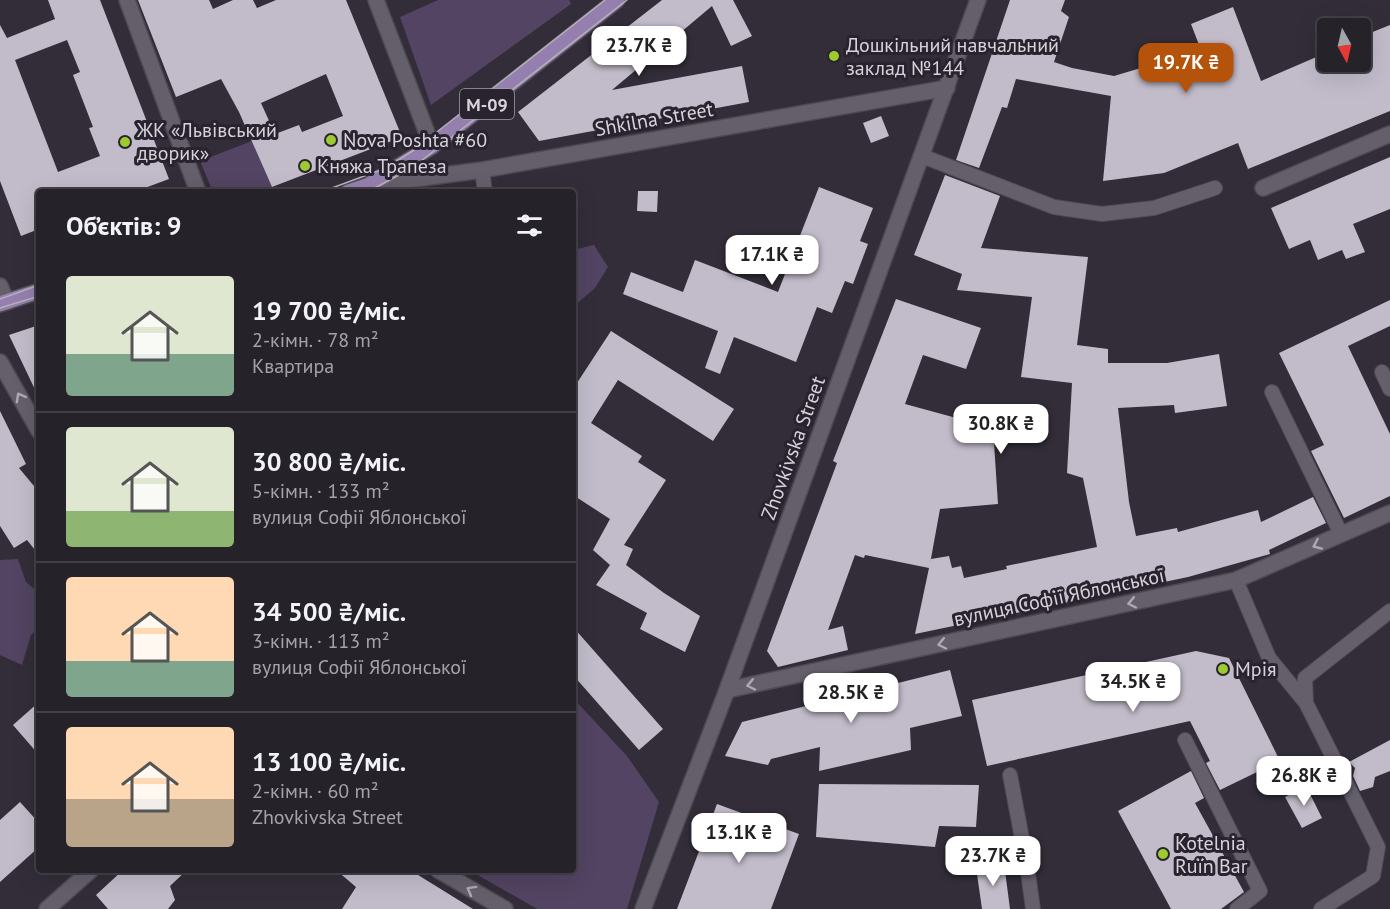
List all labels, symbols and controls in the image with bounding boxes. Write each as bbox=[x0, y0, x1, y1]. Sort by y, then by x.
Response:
north arrow bbox=[1317, 18, 1371, 72]
map controls bbox=[1317, 18, 1371, 72]
pin: 23.7K ₴ bbox=[584, 26, 694, 77]
text: 23.7K ₴ bbox=[605, 32, 673, 58]
place label: Дошкільний навчальний заклад №144 bbox=[846, 32, 1059, 81]
pin: 19.7K ₴ bbox=[1131, 43, 1241, 94]
marker: Дошкільний навчальний заклад №144 bbox=[827, 49, 841, 63]
text: 19.7K ₴ bbox=[1152, 49, 1220, 75]
road number: М-09 bbox=[460, 89, 514, 119]
street label: Shkilna Street bbox=[593, 96, 715, 142]
place label: ЖК «Львівський дворик» bbox=[136, 117, 277, 166]
place label: Nova Poshta #60 bbox=[343, 127, 487, 153]
marker: Nova Poshta #60 bbox=[324, 133, 338, 147]
marker: ЖК «Львівський дворик» bbox=[118, 135, 132, 149]
place label: Княжа Трапеза bbox=[317, 153, 447, 179]
marker: Княжа Трапеза bbox=[298, 159, 312, 173]
text: Об’єктів: 9 bbox=[66, 209, 182, 242]
icon: filters bbox=[513, 209, 546, 242]
pin: 17.1K ₴ bbox=[717, 235, 827, 286]
text: 17.1K ₴ bbox=[740, 241, 804, 267]
text: 19 700 ₴/міс. bbox=[252, 294, 406, 327]
icon: home bbox=[114, 300, 186, 372]
text: 2-кімн. · 78 m² bbox=[252, 327, 379, 353]
text: Квартира bbox=[252, 353, 334, 379]
street label: Zhovkivska Street bbox=[755, 372, 831, 523]
one-way arrow bbox=[15, 393, 27, 403]
pin: 30.8K ₴ bbox=[946, 404, 1056, 455]
text: 30.8K ₴ bbox=[967, 410, 1035, 436]
text: 30 800 ₴/міс. bbox=[252, 445, 406, 478]
icon: home bbox=[114, 451, 186, 523]
text: 5-кімн. · 133 m² bbox=[252, 478, 390, 504]
text: вулиця Софії Яблонської bbox=[252, 504, 467, 530]
one-way arrow bbox=[1313, 537, 1324, 549]
street label: вулиця Софії Яблонської bbox=[951, 562, 1167, 632]
text: 34 500 ₴/міс. bbox=[252, 595, 406, 628]
one-way arrow bbox=[1127, 596, 1137, 609]
icon: home bbox=[114, 601, 186, 673]
text: 3-кімн. · 113 m² bbox=[252, 628, 390, 654]
one-way arrow bbox=[937, 637, 947, 650]
text: вулиця Софії Яблонської bbox=[252, 654, 467, 680]
place label: Мрія bbox=[1235, 656, 1277, 682]
pin: 34.5K ₴ bbox=[1078, 662, 1188, 713]
marker: Мрія bbox=[1216, 662, 1230, 676]
text: 34.5K ₴ bbox=[1099, 668, 1167, 694]
pin: 28.5K ₴ bbox=[796, 673, 906, 724]
one-way arrow bbox=[746, 678, 756, 691]
text: 28.5K ₴ bbox=[817, 679, 885, 705]
text: 13 100 ₴/міс. bbox=[252, 745, 406, 778]
icon: home bbox=[114, 751, 186, 823]
pin: 26.8K ₴ bbox=[1249, 756, 1359, 807]
text: 26.8K ₴ bbox=[1270, 762, 1338, 788]
text: 2-кімн. · 60 m² bbox=[252, 778, 379, 804]
text: Zhovkivska Street bbox=[252, 804, 403, 830]
pin: 13.1K ₴ bbox=[684, 813, 794, 864]
text: 13.1K ₴ bbox=[705, 819, 773, 845]
place label: Kotelnia Ruïn Bar bbox=[1175, 830, 1248, 879]
pin: 23.7K ₴ bbox=[938, 836, 1048, 887]
text: 23.7K ₴ bbox=[959, 842, 1027, 868]
marker: Kotelnia Ruïn Bar bbox=[1156, 847, 1170, 861]
one-way arrow bbox=[467, 886, 477, 897]

